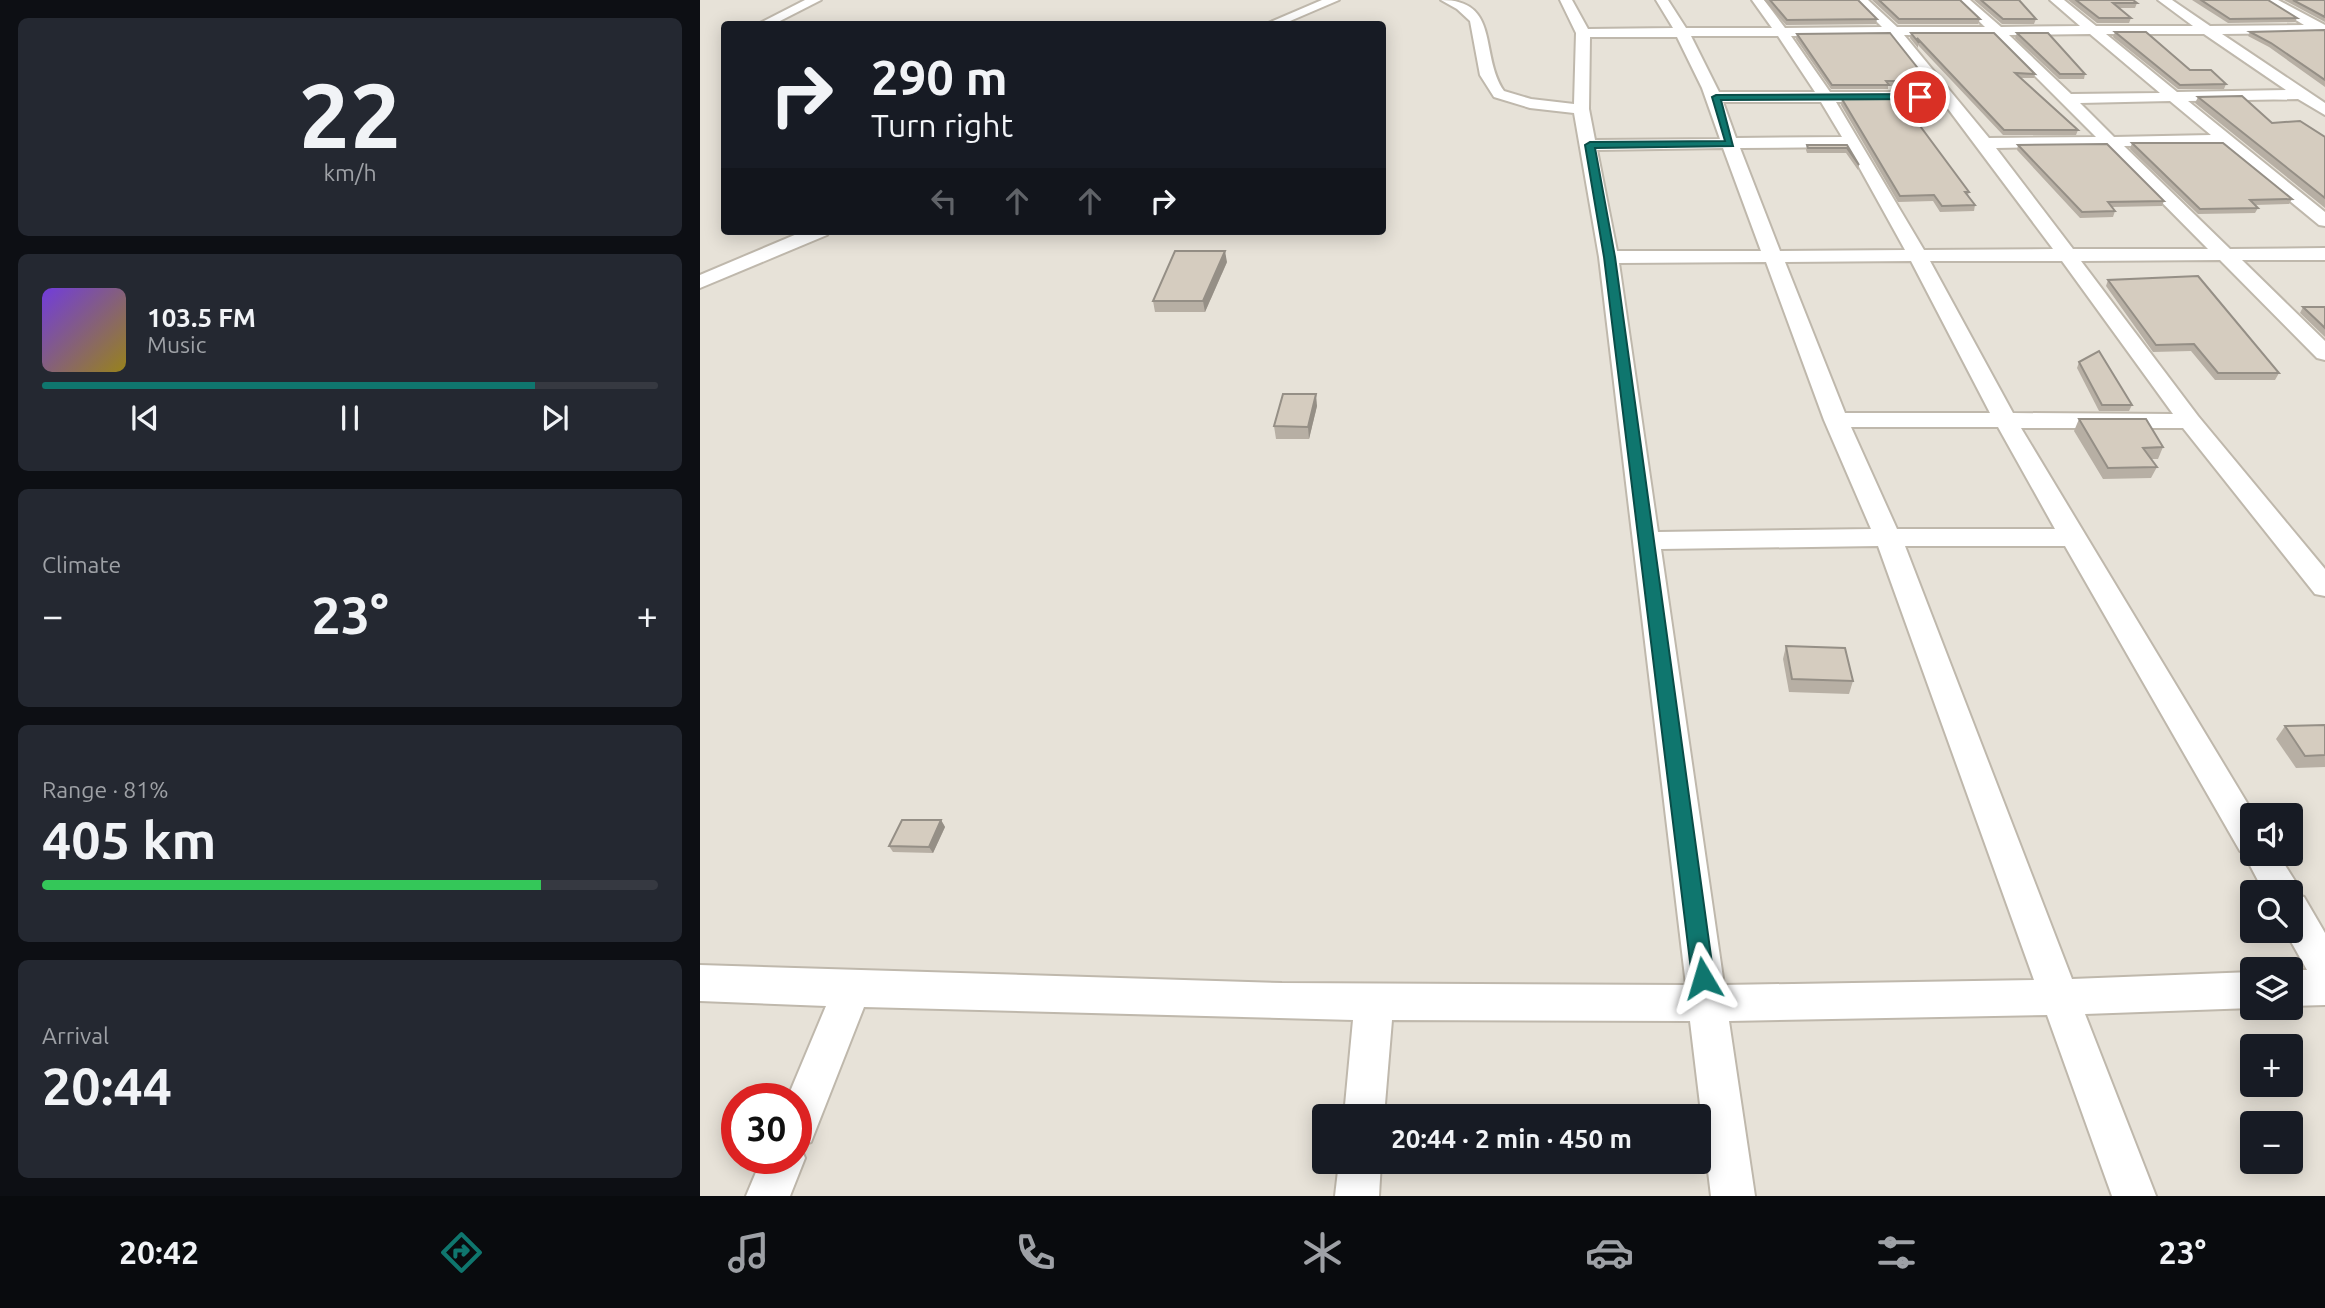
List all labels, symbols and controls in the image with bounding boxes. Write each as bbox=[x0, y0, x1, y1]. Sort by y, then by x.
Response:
icon: right bbox=[756, 49, 847, 140]
text: 290 m bbox=[871, 49, 1008, 104]
text: 22 bbox=[299, 63, 401, 165]
pin bbox=[1890, 67, 1950, 127]
icon: arrive bbox=[1901, 78, 1939, 116]
text: Turn right bbox=[871, 107, 1013, 143]
text: km/h bbox=[323, 160, 377, 185]
icon: left bbox=[925, 182, 963, 220]
icon: ahead bbox=[998, 182, 1036, 220]
icon: ahead bbox=[1071, 182, 1109, 220]
icon: right bbox=[1144, 182, 1182, 220]
text: 103.5 FM bbox=[147, 303, 256, 332]
text: Music bbox=[147, 332, 206, 357]
icon: previous bbox=[126, 399, 164, 437]
icon: pause bbox=[331, 399, 369, 437]
icon: next bbox=[536, 399, 574, 437]
text: Climate bbox=[42, 552, 121, 577]
text: 23° bbox=[311, 586, 389, 644]
text: − bbox=[42, 594, 63, 636]
text: + bbox=[637, 594, 658, 636]
text: Range · 81% bbox=[42, 777, 169, 802]
map controls bbox=[2240, 803, 2303, 1174]
button: sound bbox=[2240, 803, 2303, 866]
text: 405 km bbox=[42, 811, 216, 869]
button: search bbox=[2240, 880, 2303, 943]
position arrow bbox=[1666, 941, 1740, 1015]
button: layers bbox=[2240, 957, 2303, 1020]
text: Arrival bbox=[42, 1023, 109, 1048]
button: + bbox=[2240, 1034, 2303, 1097]
text: 20:44 bbox=[42, 1057, 172, 1115]
speed limit sign: 30 bbox=[721, 1083, 812, 1174]
button: − bbox=[2240, 1111, 2303, 1174]
text: 20:44 · 2 min · 450 m bbox=[1391, 1124, 1632, 1153]
icon: directions bbox=[437, 1228, 486, 1277]
icon: music bbox=[724, 1228, 773, 1277]
icon: phone bbox=[1011, 1228, 1060, 1277]
icon: climate bbox=[1298, 1228, 1347, 1277]
icon: car bbox=[1585, 1228, 1634, 1277]
icon: filters bbox=[1872, 1228, 1921, 1277]
text: 20:42 bbox=[119, 1234, 199, 1270]
text: 23° bbox=[2159, 1234, 2206, 1270]

